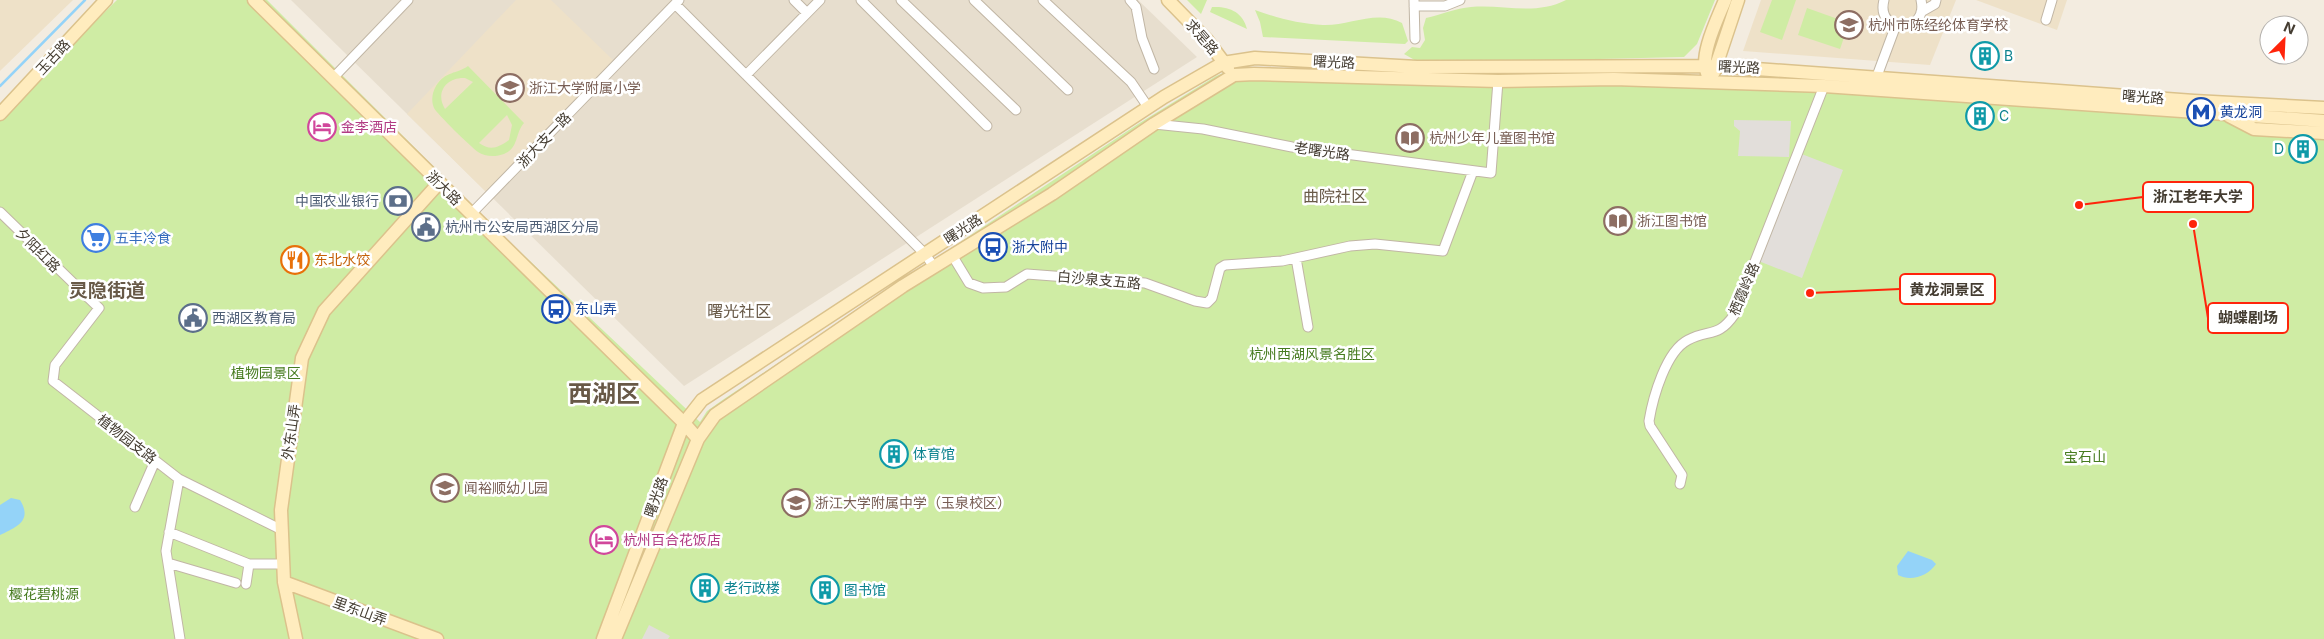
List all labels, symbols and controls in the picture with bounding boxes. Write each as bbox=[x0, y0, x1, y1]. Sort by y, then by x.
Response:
school or university icon: 杭州市陈经纶体育学校 bbox=[1834, 10, 1864, 40]
street label: 求是路 bbox=[1182, 15, 1223, 58]
north arrow bbox=[2259, 15, 2309, 65]
place label: 杭州市陈经纶体育学校 bbox=[1868, 16, 2008, 33]
text: N bbox=[2281, 18, 2298, 38]
street label: 玉古路 bbox=[32, 36, 73, 78]
building icon: B bbox=[1970, 41, 2000, 71]
place label: B bbox=[2004, 47, 2013, 64]
street label: 曙光路 bbox=[1313, 52, 1355, 71]
street label: 曙光路 bbox=[1718, 57, 1760, 76]
school or university icon: 浙江大学附属小学 bbox=[495, 73, 525, 103]
place label: 浙江大学附属小学 bbox=[529, 79, 641, 96]
street label: 曙光路 bbox=[2121, 87, 2165, 106]
metro station icon: 黄龙洞 bbox=[2186, 97, 2216, 127]
building icon: C bbox=[1965, 101, 1995, 131]
place label: 黄龙洞 bbox=[2220, 103, 2262, 120]
place label: C bbox=[1999, 107, 2009, 124]
street label: 浙大支一路 bbox=[513, 109, 574, 171]
hotel icon: 金李酒店 bbox=[307, 112, 337, 142]
place label: 金李酒店 bbox=[341, 118, 397, 135]
library icon: 杭州少年儿童图书馆 bbox=[1395, 123, 1425, 153]
place label: 杭州少年儿童图书馆 bbox=[1429, 129, 1555, 146]
building icon: D bbox=[2288, 134, 2318, 164]
street label: 老曙光路 bbox=[1293, 138, 1351, 163]
place label: D bbox=[2274, 140, 2284, 157]
street label: 浙大路 bbox=[423, 167, 465, 209]
callout: 浙江老年大学 bbox=[2143, 182, 2253, 212]
bank icon: 中国农业银行 bbox=[383, 186, 413, 216]
district label: 曲院社区 bbox=[1303, 186, 1367, 206]
text: 浙江老年大学 bbox=[2153, 187, 2243, 206]
place label: 中国农业银行 bbox=[295, 192, 379, 209]
library icon: 浙江图书馆 bbox=[1603, 206, 1633, 236]
street label: 曙光路 bbox=[940, 210, 985, 247]
public building icon: 杭州市公安局西湖区分局 bbox=[411, 212, 441, 242]
place label: 浙江图书馆 bbox=[1637, 212, 1707, 229]
place label: 杭州市公安局西湖区分局 bbox=[445, 218, 599, 235]
supermarket icon: 五丰冷食 bbox=[81, 223, 111, 253]
street label: 夕阳红路 bbox=[13, 224, 64, 275]
place label: 五丰冷食 bbox=[115, 229, 171, 246]
bus stop icon: 浙大附中 bbox=[978, 232, 1008, 262]
place label: 浙大附中 bbox=[1012, 238, 1068, 255]
restaurant icon: 东北水饺 bbox=[280, 245, 310, 275]
place label: 东北水饺 bbox=[314, 251, 370, 268]
street label: 栖霞岭路 bbox=[1725, 260, 1762, 318]
street label: 白沙泉支五路 bbox=[1056, 267, 1142, 292]
callout: 黄龙洞景区 bbox=[1900, 274, 1995, 304]
district label: 灵隐街道 bbox=[69, 279, 145, 302]
text: 黄龙洞景区 bbox=[1909, 280, 1985, 299]
bus stop icon: 东山弄 bbox=[541, 294, 571, 324]
place label: 东山弄 bbox=[575, 300, 617, 317]
district label: 曙光社区 bbox=[707, 301, 771, 321]
public building icon: 西湖区教育局 bbox=[178, 303, 208, 333]
callout: 蝴蝶剧场 bbox=[2208, 303, 2288, 333]
text: 蝴蝶剧场 bbox=[2218, 308, 2278, 327]
place label: 西湖区教育局 bbox=[212, 309, 296, 326]
park label: 杭州西湖风景名胜区 bbox=[1249, 345, 1375, 362]
park label: 植物园景区 bbox=[231, 364, 301, 381]
district label: 西湖区 bbox=[568, 379, 640, 408]
street label: 外东山弄 bbox=[278, 403, 303, 461]
street label: 植物园支路 bbox=[94, 410, 160, 467]
building icon: 体育馆 bbox=[879, 439, 909, 469]
place label: 体育馆 bbox=[913, 445, 955, 462]
park label: 宝石山 bbox=[2064, 448, 2106, 465]
school or university icon: 闻裕顺幼儿园 bbox=[430, 473, 460, 503]
street label: 曙光路 bbox=[640, 474, 671, 519]
place label: 闻裕顺幼儿园 bbox=[464, 479, 548, 496]
school or university icon: 浙江大学附属中学（玉泉校区） bbox=[781, 488, 811, 518]
place label: 浙江大学附属中学（玉泉校区） bbox=[815, 494, 1011, 511]
hotel icon: 杭州百合花饭店 bbox=[589, 525, 619, 555]
place label: 杭州百合花饭店 bbox=[623, 531, 721, 548]
building icon: 老行政楼 bbox=[690, 573, 720, 603]
building icon: 图书馆 bbox=[810, 575, 840, 605]
place label: 老行政楼 bbox=[724, 579, 780, 596]
place label: 图书馆 bbox=[844, 581, 886, 598]
park label: 樱花碧桃源 bbox=[9, 585, 79, 602]
street label: 里东山弄 bbox=[331, 593, 389, 628]

